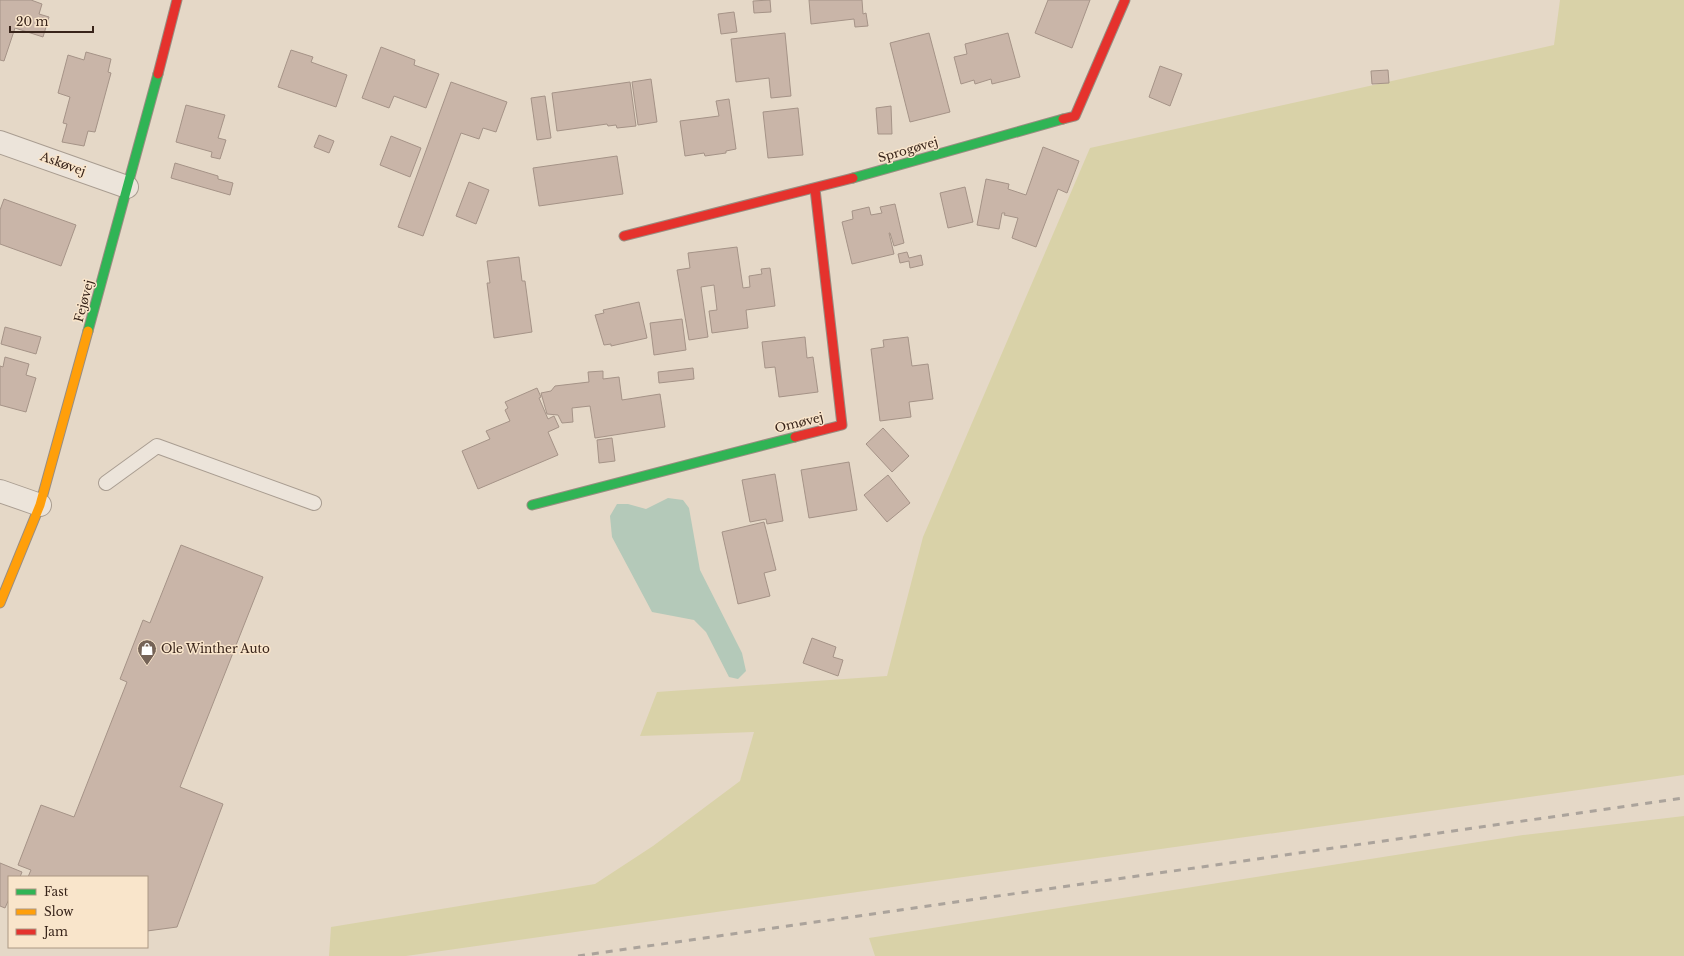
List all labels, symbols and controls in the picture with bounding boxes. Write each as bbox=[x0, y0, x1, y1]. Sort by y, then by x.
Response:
scale bar bbox=[10, 8, 93, 34]
text: 20 m bbox=[16, 14, 48, 29]
street label: Sprogøvej bbox=[876, 134, 940, 165]
street label: Askøvej bbox=[38, 148, 88, 179]
street label: Fejøvej bbox=[71, 278, 96, 324]
street label: Omøvej bbox=[773, 409, 825, 436]
shop icon: Ole Winther Auto bbox=[136, 638, 158, 666]
place label: Ole Winther Auto bbox=[161, 641, 270, 656]
legend bbox=[8, 876, 148, 948]
text: Fast bbox=[44, 884, 69, 899]
text: Slow bbox=[44, 904, 74, 919]
text: Jam bbox=[42, 924, 68, 939]

